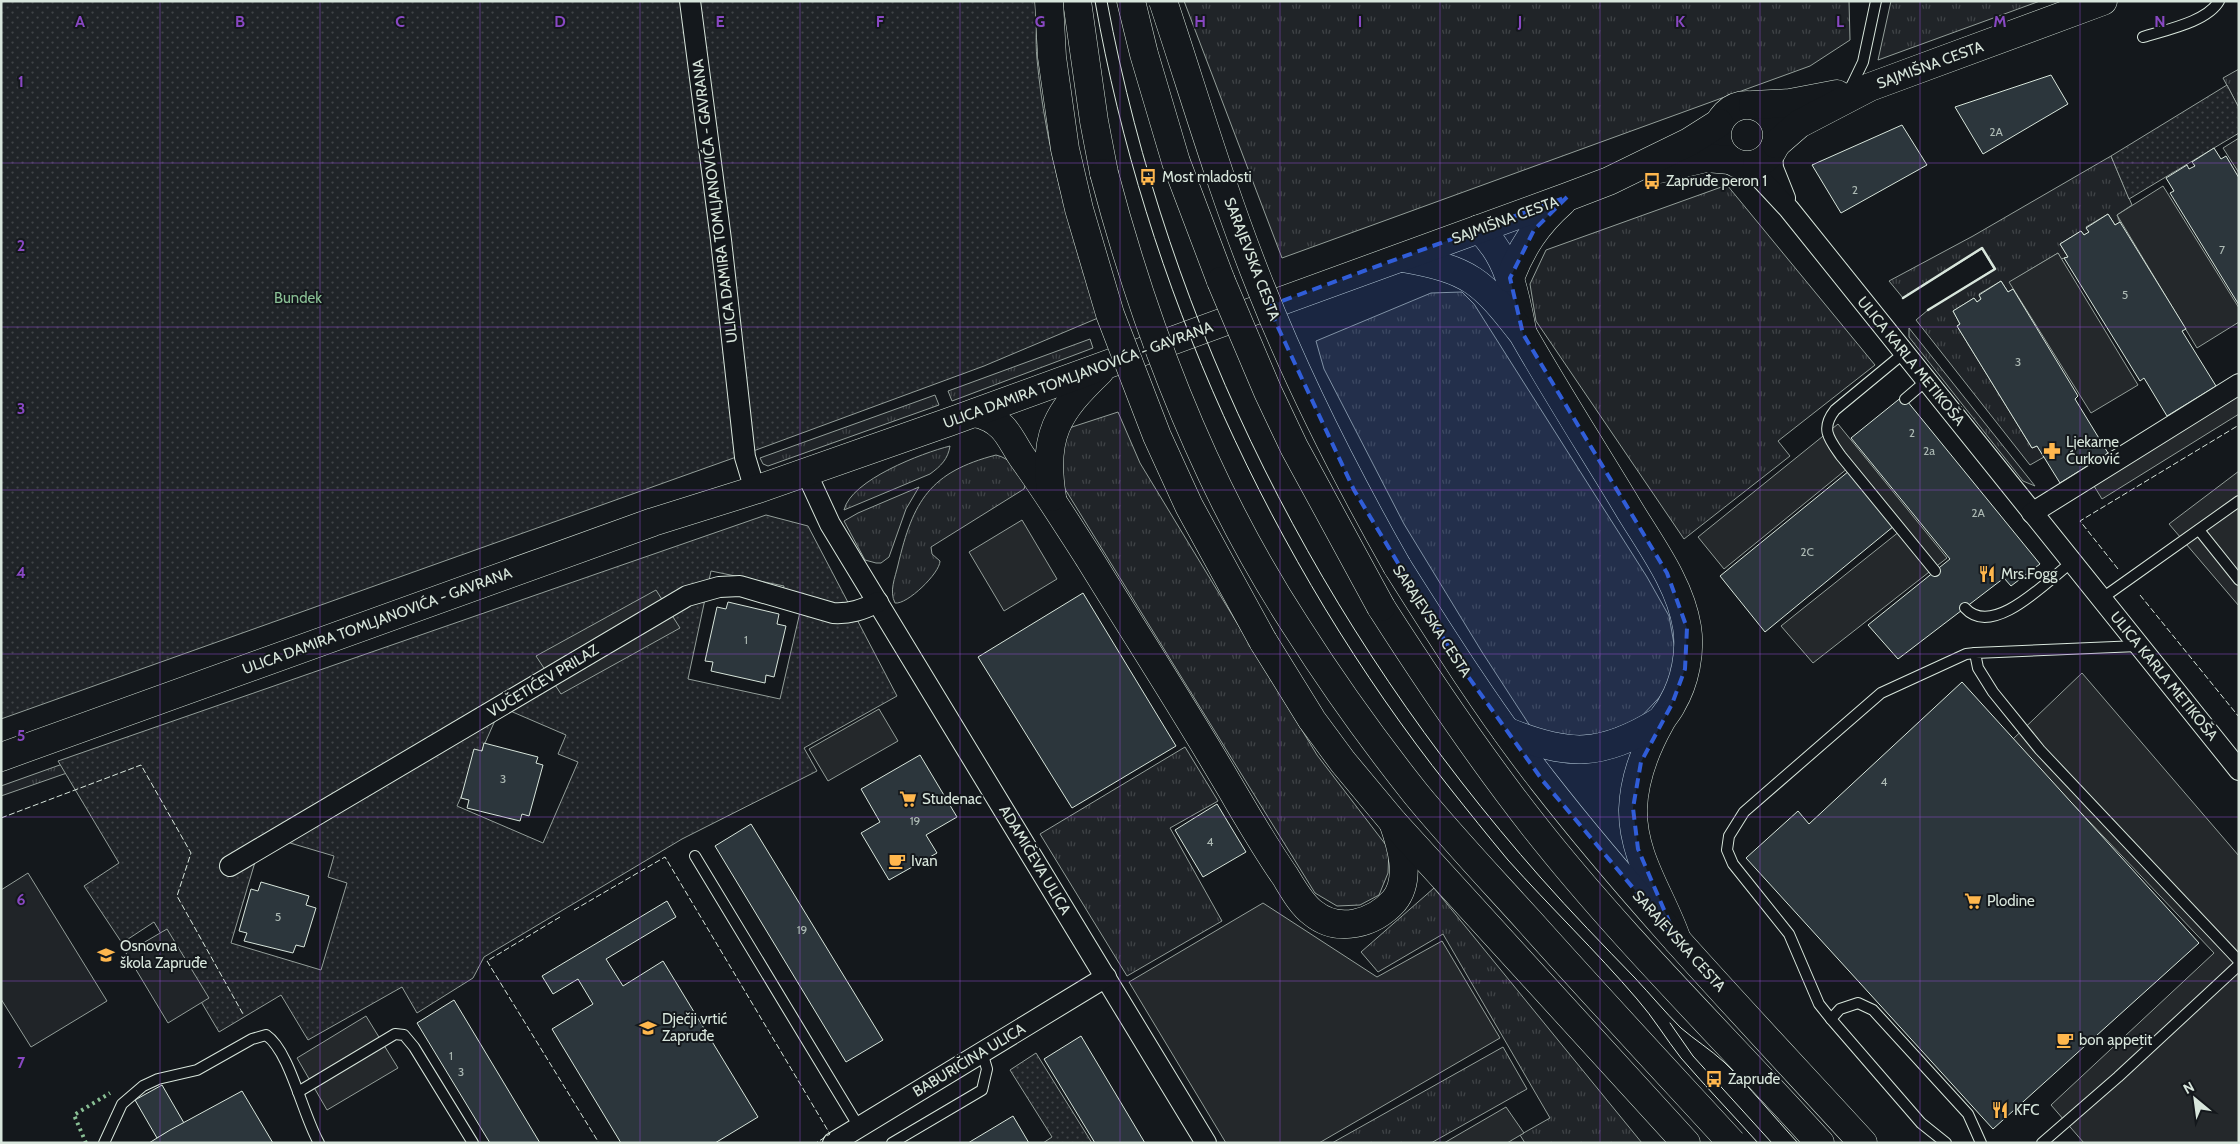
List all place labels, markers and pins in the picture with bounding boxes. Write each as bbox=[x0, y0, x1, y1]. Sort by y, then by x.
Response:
bus stop icon: Most mladosti bbox=[1138, 167, 1158, 187]
place label: Most mladosti bbox=[1162, 168, 1252, 186]
bus stop icon: Zapruđe peron 1 bbox=[1642, 171, 1662, 191]
place label: Zapruđe peron 1 bbox=[1666, 172, 1767, 190]
place label: Ljekarne Ćurković bbox=[2066, 433, 2120, 468]
pharmacy icon: Ljekarne Ćurković bbox=[2042, 441, 2062, 461]
restaurant icon: Mrs.Fogg bbox=[1977, 564, 1997, 584]
place label: Mrs.Fogg bbox=[2001, 565, 2058, 583]
supermarket icon: Studenac bbox=[898, 789, 918, 809]
place label: Studenac bbox=[922, 790, 982, 808]
cafe icon: Ivan bbox=[887, 851, 907, 871]
place label: Ivan bbox=[911, 852, 938, 870]
supermarket icon: Plodine bbox=[1963, 891, 1983, 911]
place label: Plodine bbox=[1987, 892, 2035, 910]
place label: Osnovna škola Zapruđe bbox=[120, 937, 208, 972]
school or university icon: Osnovna škola Zapruđe bbox=[96, 945, 116, 965]
place label: Dječji vrtić Zapruđe bbox=[662, 1010, 728, 1045]
school or university icon: Dječji vrtić Zapruđe bbox=[638, 1018, 658, 1038]
cafe icon: bon appetit bbox=[2055, 1030, 2075, 1050]
place label: bon appetit bbox=[2079, 1031, 2152, 1049]
bus stop icon: Zapruđe bbox=[1704, 1069, 1724, 1089]
place label: Zapruđe bbox=[1728, 1070, 1781, 1088]
restaurant icon: KFC bbox=[1990, 1100, 2010, 1120]
place label: KFC bbox=[2014, 1101, 2039, 1119]

